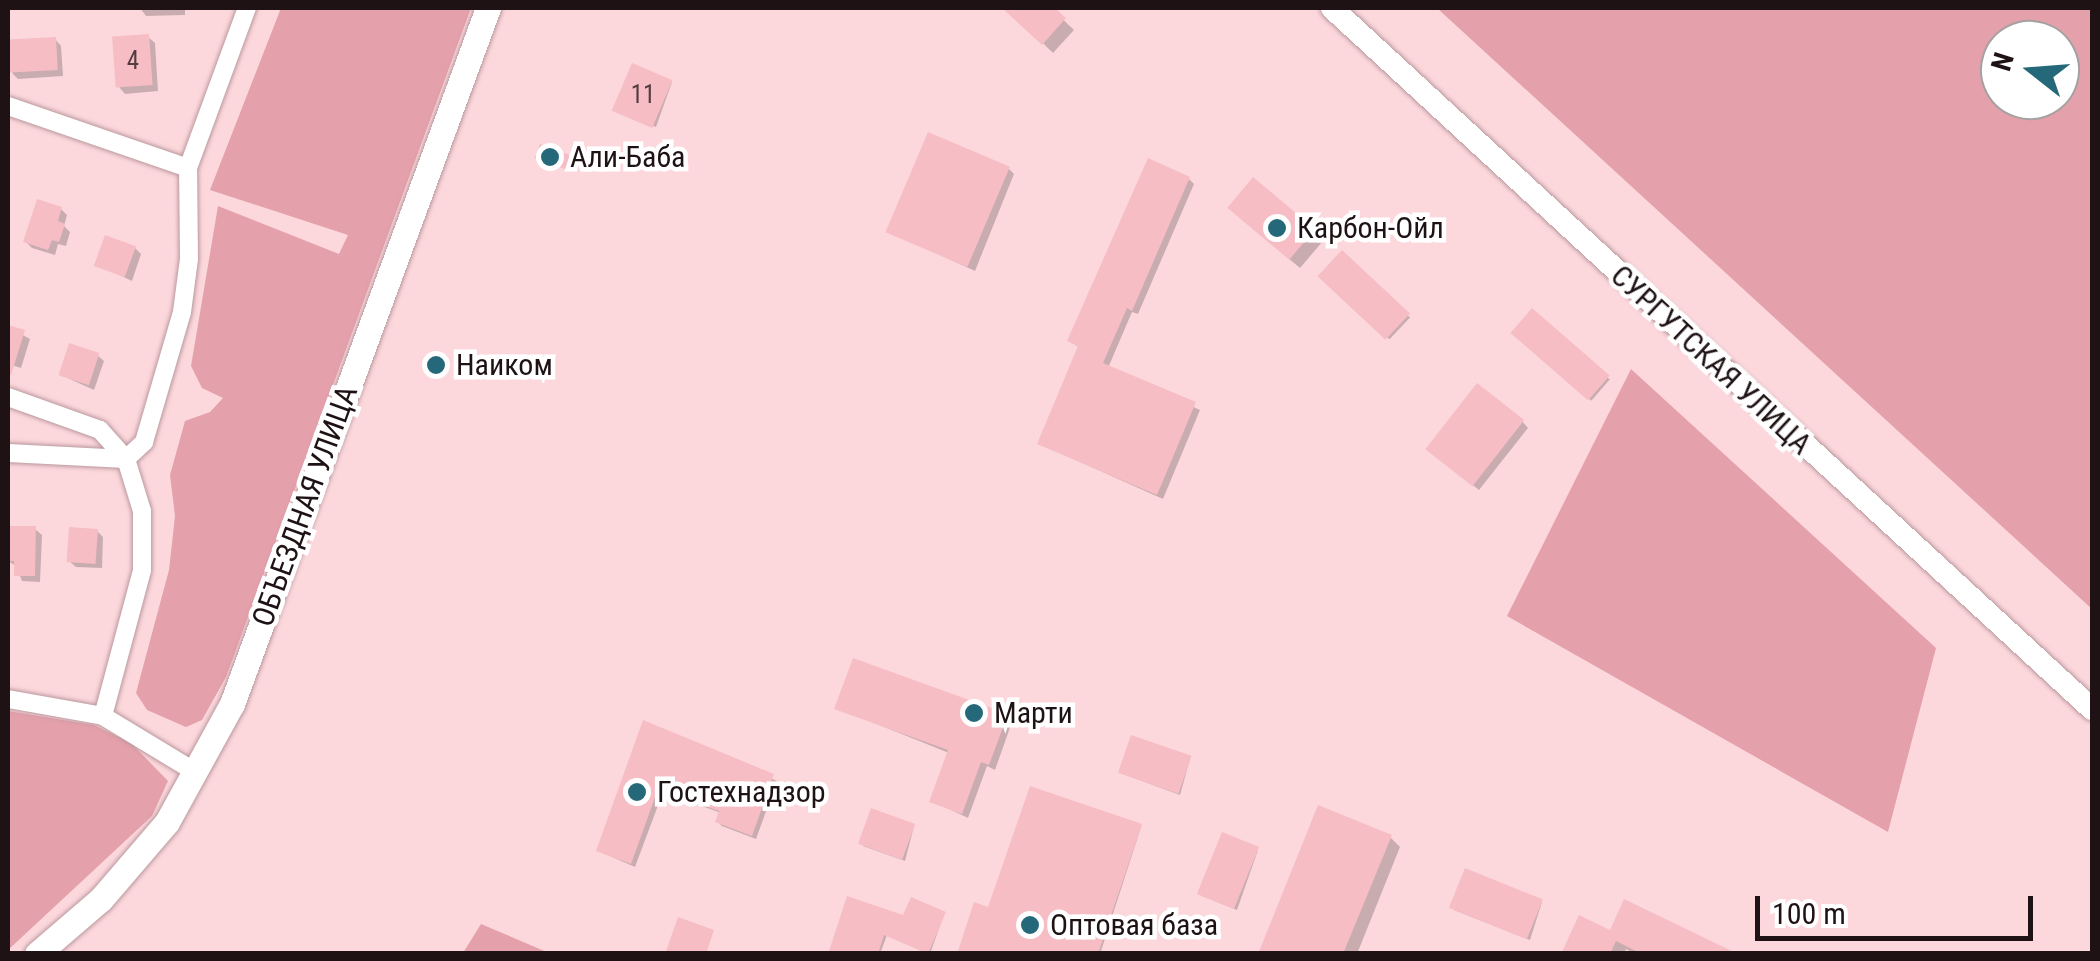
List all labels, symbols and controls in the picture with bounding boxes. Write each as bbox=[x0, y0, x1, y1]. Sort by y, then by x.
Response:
north arrow bbox=[1980, 20, 2080, 120]
house number: 4 bbox=[127, 46, 139, 76]
text: N bbox=[1984, 49, 2021, 75]
house number: 11 bbox=[631, 80, 655, 110]
place label: Али-Баба bbox=[570, 139, 685, 175]
marker: Али-Баба bbox=[539, 146, 561, 168]
place label: Карбон-Ойл bbox=[1297, 210, 1444, 246]
marker: Карбон-Ойл bbox=[1266, 217, 1288, 239]
street label: СУРГУТСКАЯ УЛИЦА bbox=[1603, 258, 1819, 462]
place label: Наиком bbox=[456, 347, 553, 383]
marker: Наиком bbox=[425, 354, 447, 376]
street label: ОБЪЕЗДНАЯ УЛИЦА bbox=[245, 381, 365, 631]
place label: Марти bbox=[994, 695, 1073, 731]
marker: Марти bbox=[963, 702, 985, 724]
place label: Гостехнадзор bbox=[657, 774, 826, 810]
marker: Гостехнадзор bbox=[626, 781, 648, 803]
scale bar bbox=[1760, 876, 2038, 938]
text: 100 m bbox=[1772, 896, 1846, 931]
place label: Оптовая база bbox=[1050, 907, 1218, 943]
marker: Оптовая база bbox=[1019, 914, 1041, 936]

